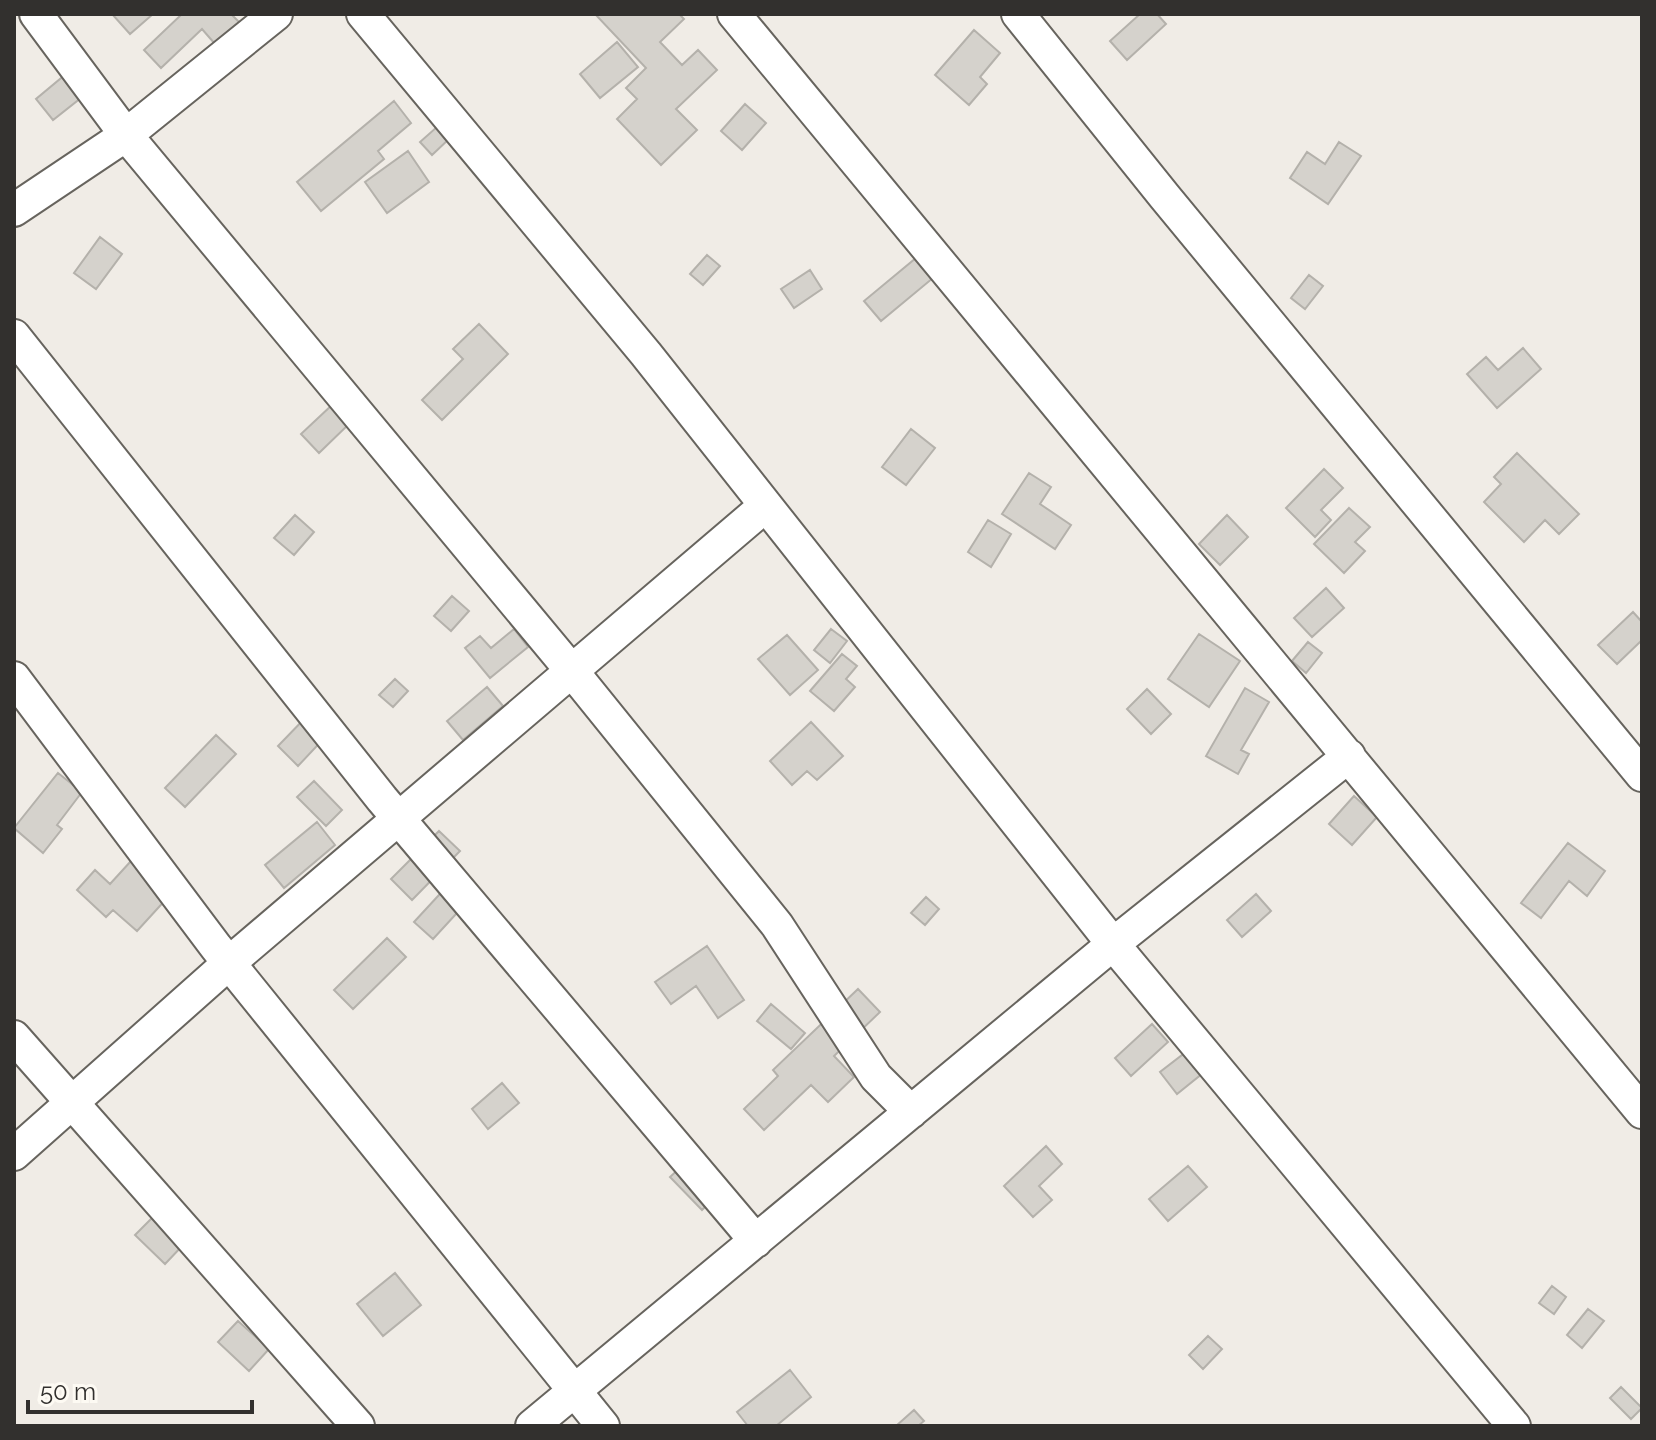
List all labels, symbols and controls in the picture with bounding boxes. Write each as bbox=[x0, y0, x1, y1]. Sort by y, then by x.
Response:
scale bar bbox=[28, 1364, 252, 1414]
text: 50 m bbox=[40, 1377, 96, 1406]

